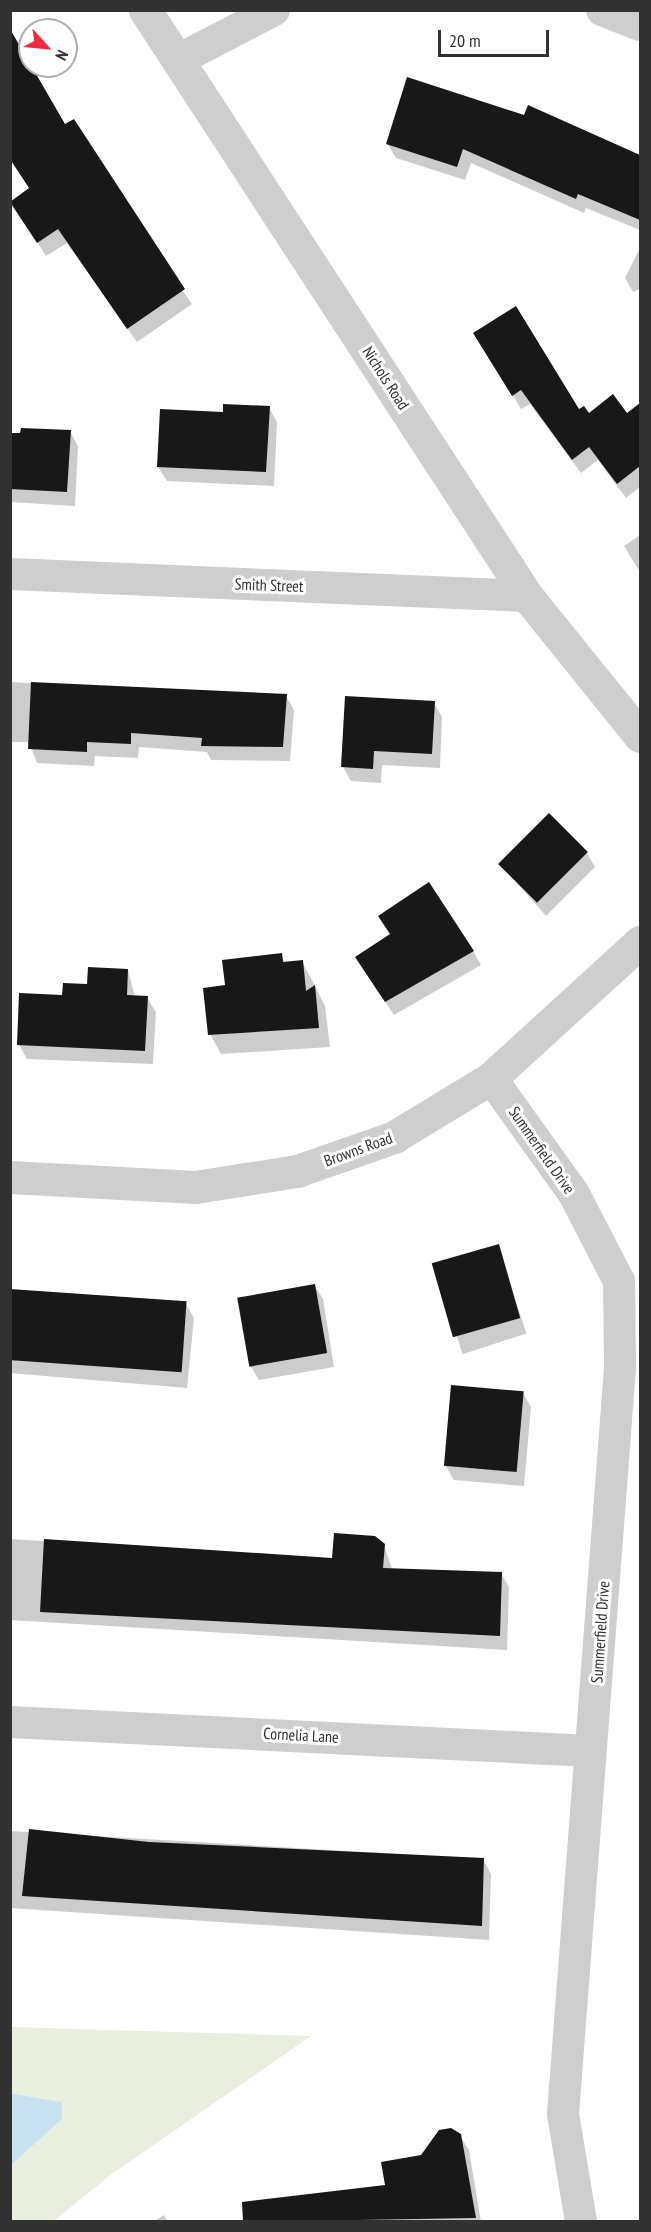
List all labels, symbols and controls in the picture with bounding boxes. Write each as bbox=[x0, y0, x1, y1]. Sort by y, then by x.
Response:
north arrow bbox=[18, 18, 78, 78]
scale bar bbox=[441, 18, 552, 56]
text: 20 m bbox=[449, 29, 481, 52]
text: N bbox=[51, 47, 73, 64]
street label: Nichols Road bbox=[358, 343, 414, 413]
street label: Smith Street bbox=[234, 574, 304, 596]
street label: Summerfield Drive bbox=[505, 1103, 579, 1197]
street label: Browns Road bbox=[321, 1128, 395, 1170]
street label: Summerfield Drive bbox=[587, 1580, 613, 1684]
street label: Cornelia Lane bbox=[263, 1723, 339, 1747]

